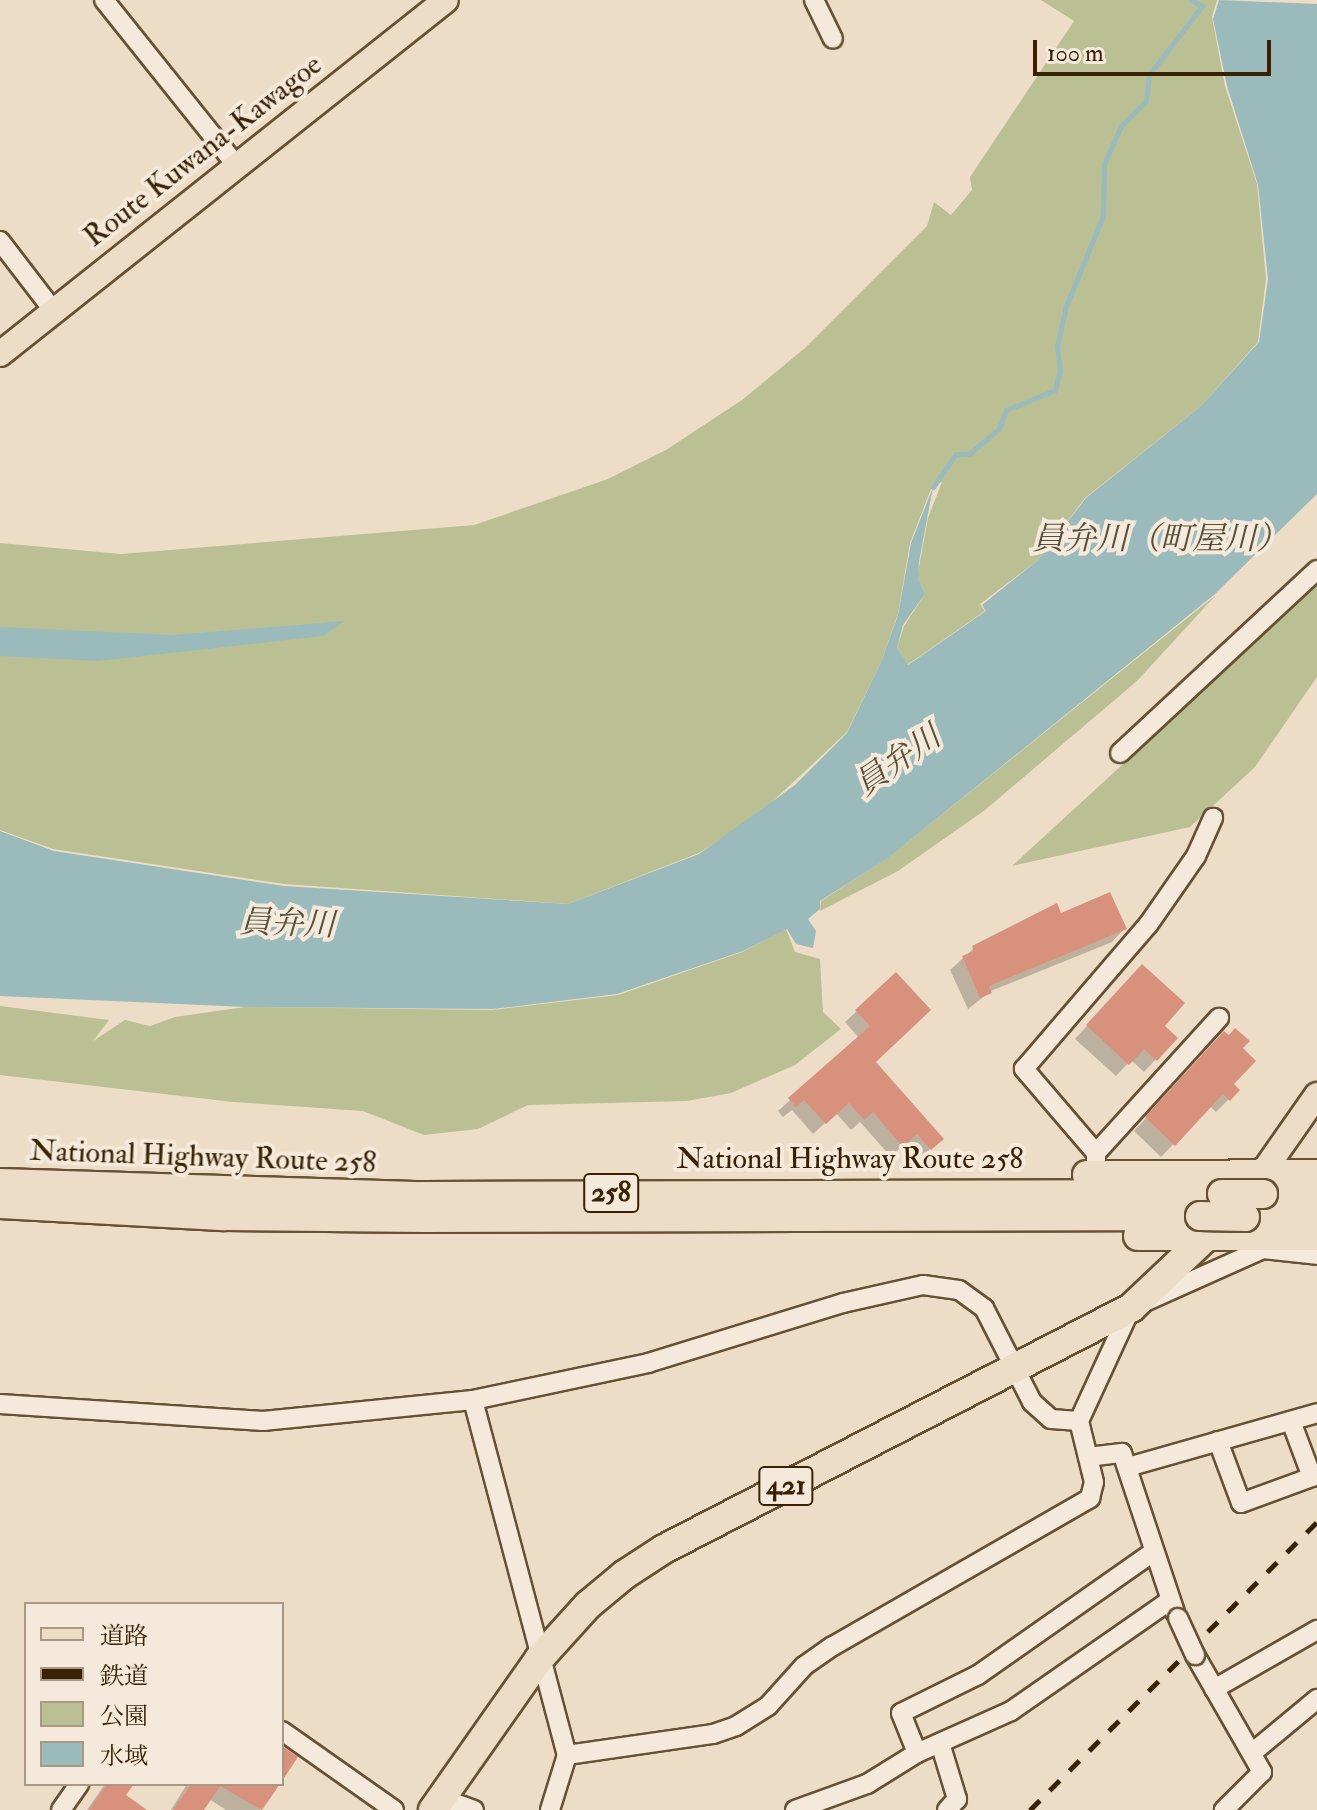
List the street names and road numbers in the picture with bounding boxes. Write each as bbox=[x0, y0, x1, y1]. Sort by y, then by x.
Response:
street label: Route Kuwana-Kawagoe bbox=[77, 47, 329, 255]
street label: National Highway Route 258 bbox=[29, 1133, 377, 1181]
street label: National Highway Route 258 bbox=[677, 1141, 1023, 1177]
road number: 258 bbox=[583, 1169, 639, 1217]
road number: 421 bbox=[758, 1462, 814, 1510]

